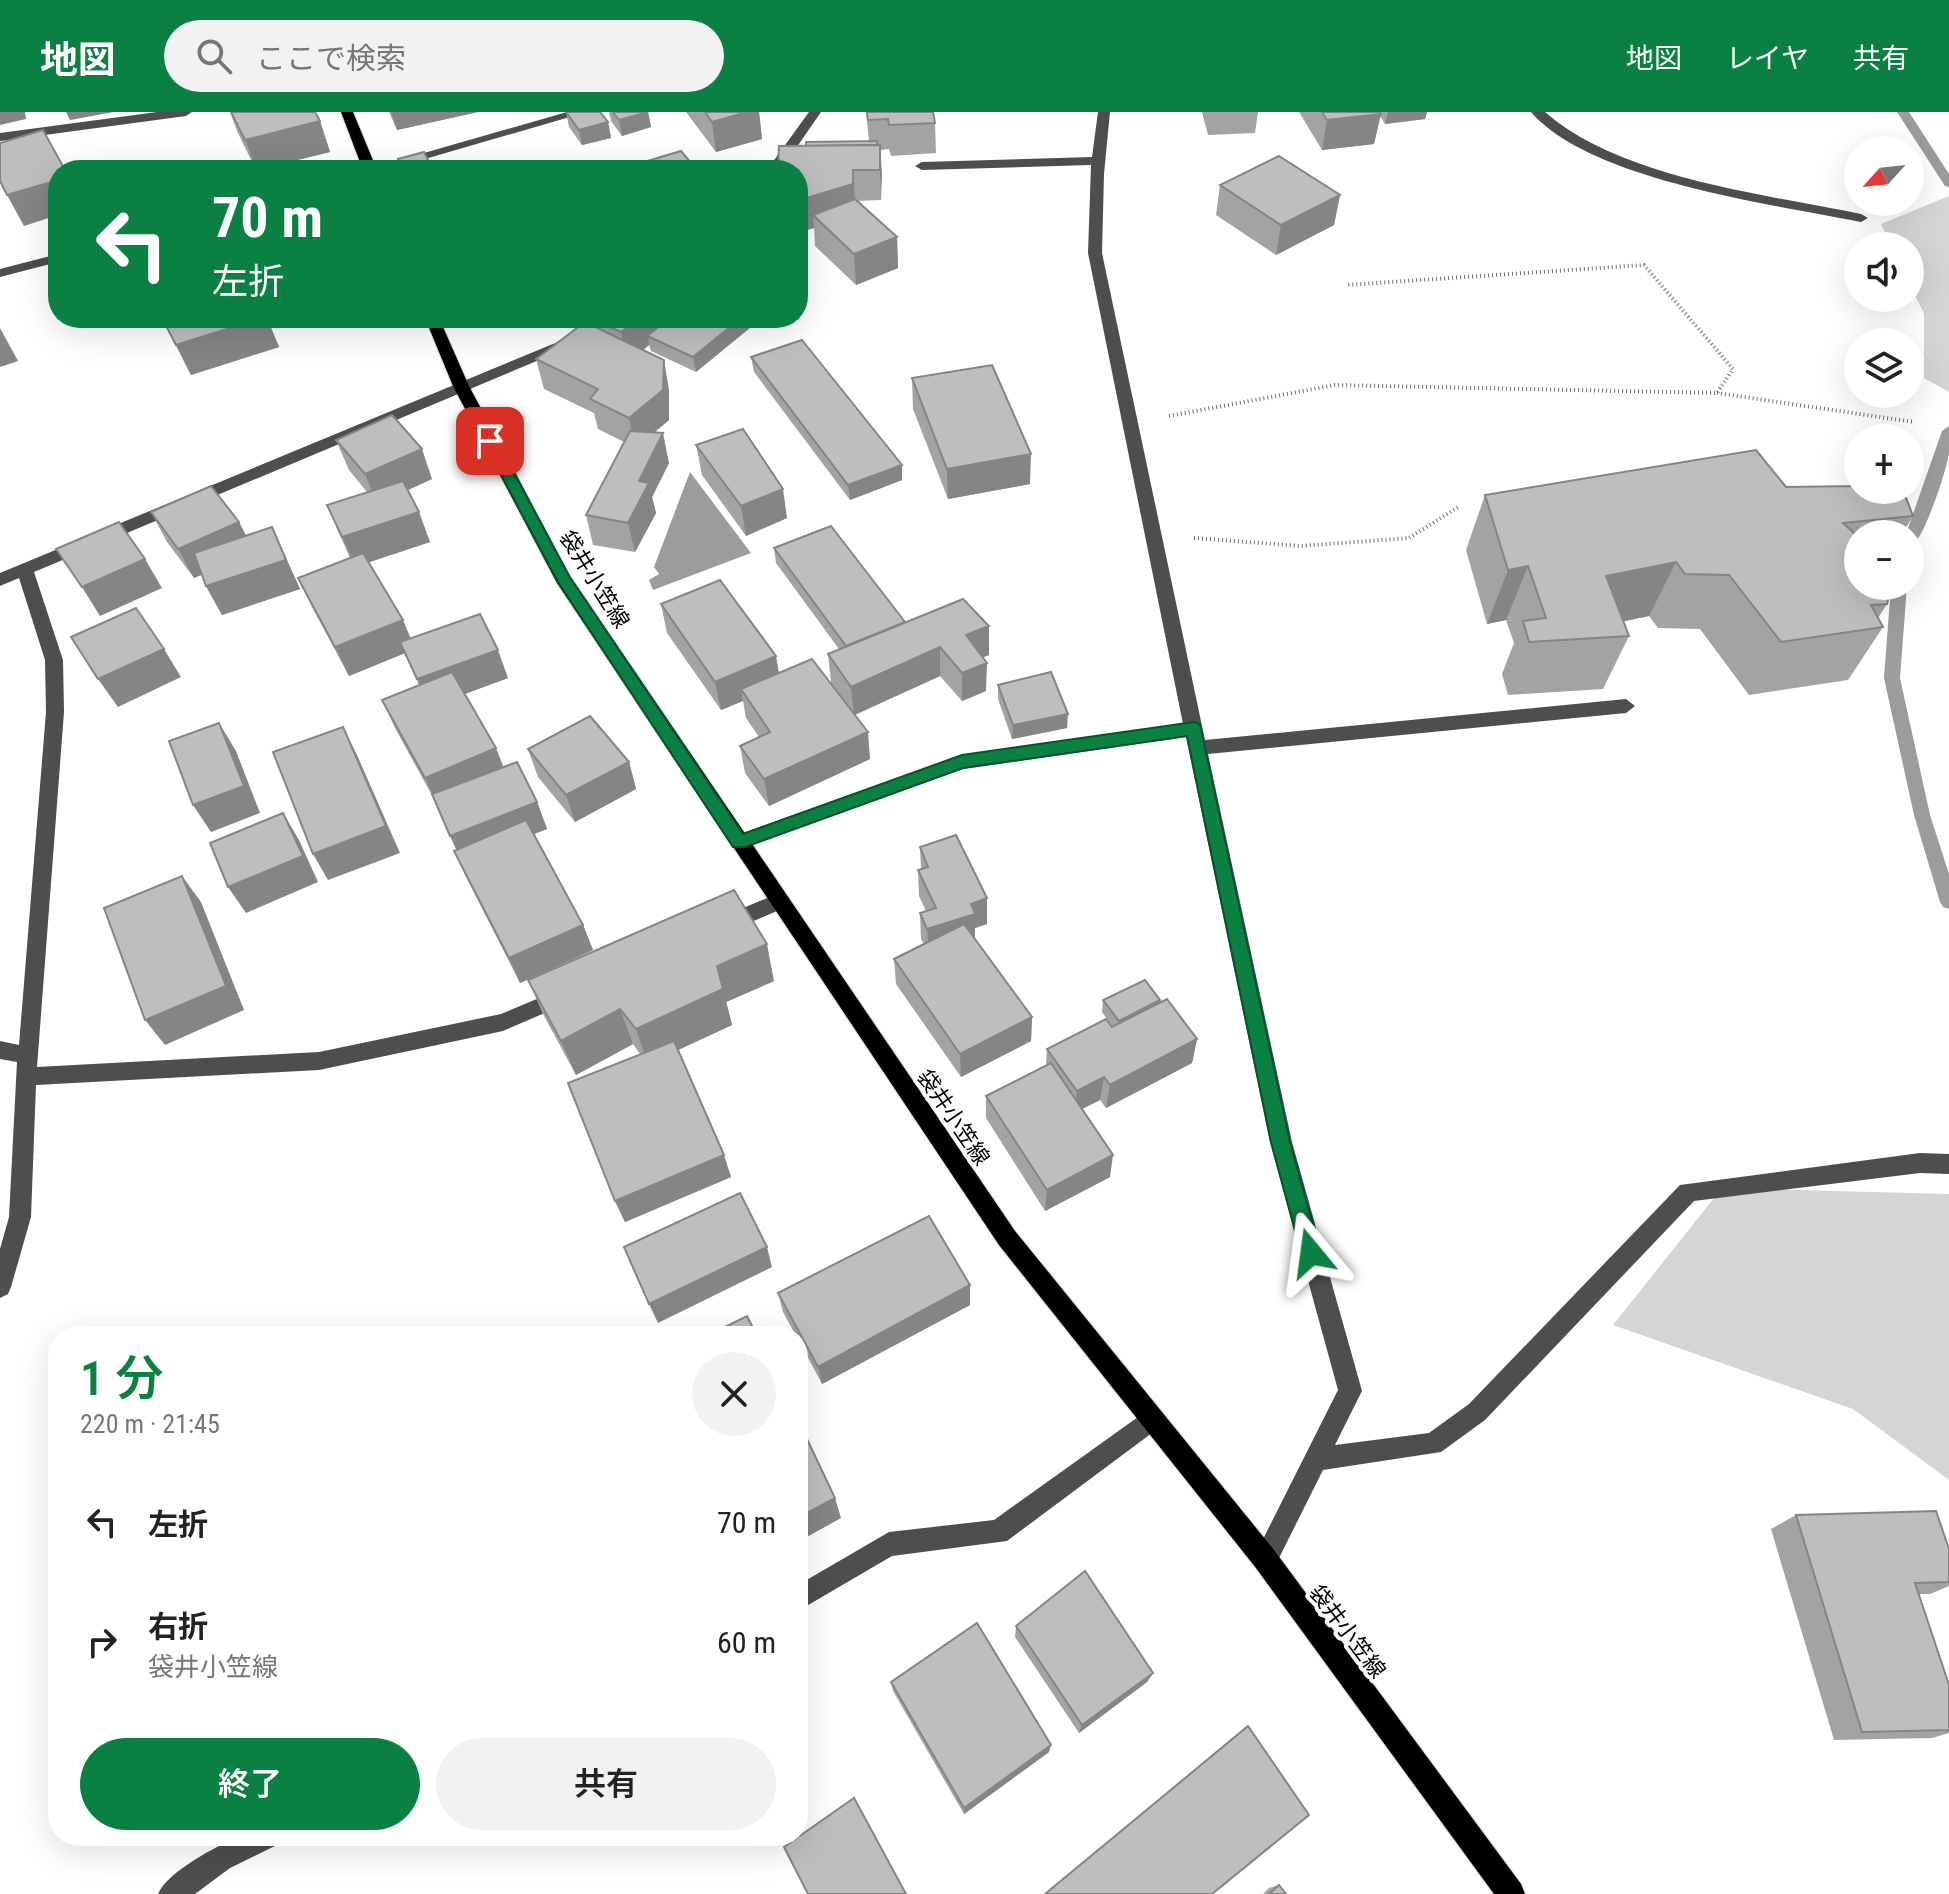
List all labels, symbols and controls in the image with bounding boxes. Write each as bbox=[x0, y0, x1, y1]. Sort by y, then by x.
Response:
search box bbox=[164, 20, 724, 92]
icon: search bbox=[192, 34, 236, 78]
text: 地図 bbox=[40, 38, 116, 82]
text: ここで検索 bbox=[256, 41, 406, 76]
text: 地図 bbox=[1626, 42, 1682, 75]
text: レイヤ bbox=[1726, 42, 1809, 75]
text: 共有 bbox=[1853, 42, 1909, 75]
north arrow bbox=[1844, 136, 1924, 216]
map controls bbox=[1844, 136, 1924, 600]
text: 70 m bbox=[212, 185, 323, 251]
icon: left bbox=[80, 192, 184, 296]
button: sound bbox=[1844, 232, 1924, 312]
text: 左折 bbox=[212, 261, 284, 303]
button: layers bbox=[1844, 328, 1924, 408]
pin bbox=[456, 407, 524, 475]
icon: arrive bbox=[468, 419, 512, 463]
button: + bbox=[1844, 424, 1924, 504]
button: − bbox=[1844, 520, 1924, 600]
street label: 袋井小笠線 bbox=[555, 526, 634, 633]
street label: 袋井小笠線 bbox=[912, 1065, 995, 1170]
position arrow bbox=[1269, 1211, 1353, 1295]
text: 1 分 bbox=[80, 1350, 163, 1407]
button: close bbox=[692, 1352, 776, 1436]
text: 220 m · 21:45 bbox=[80, 1409, 220, 1439]
icon: left bbox=[80, 1500, 124, 1544]
text: 70 m bbox=[717, 1505, 776, 1540]
text: 左折 bbox=[148, 1507, 208, 1542]
street label: 袋井小笠線 bbox=[1305, 1580, 1391, 1683]
text: 右折 bbox=[148, 1609, 208, 1644]
icon: right bbox=[80, 1620, 124, 1664]
text: 60 m bbox=[717, 1625, 776, 1660]
text: 袋井小笠線 bbox=[148, 1652, 278, 1682]
button: 終了 bbox=[80, 1738, 420, 1830]
button: 共有 bbox=[436, 1738, 776, 1830]

